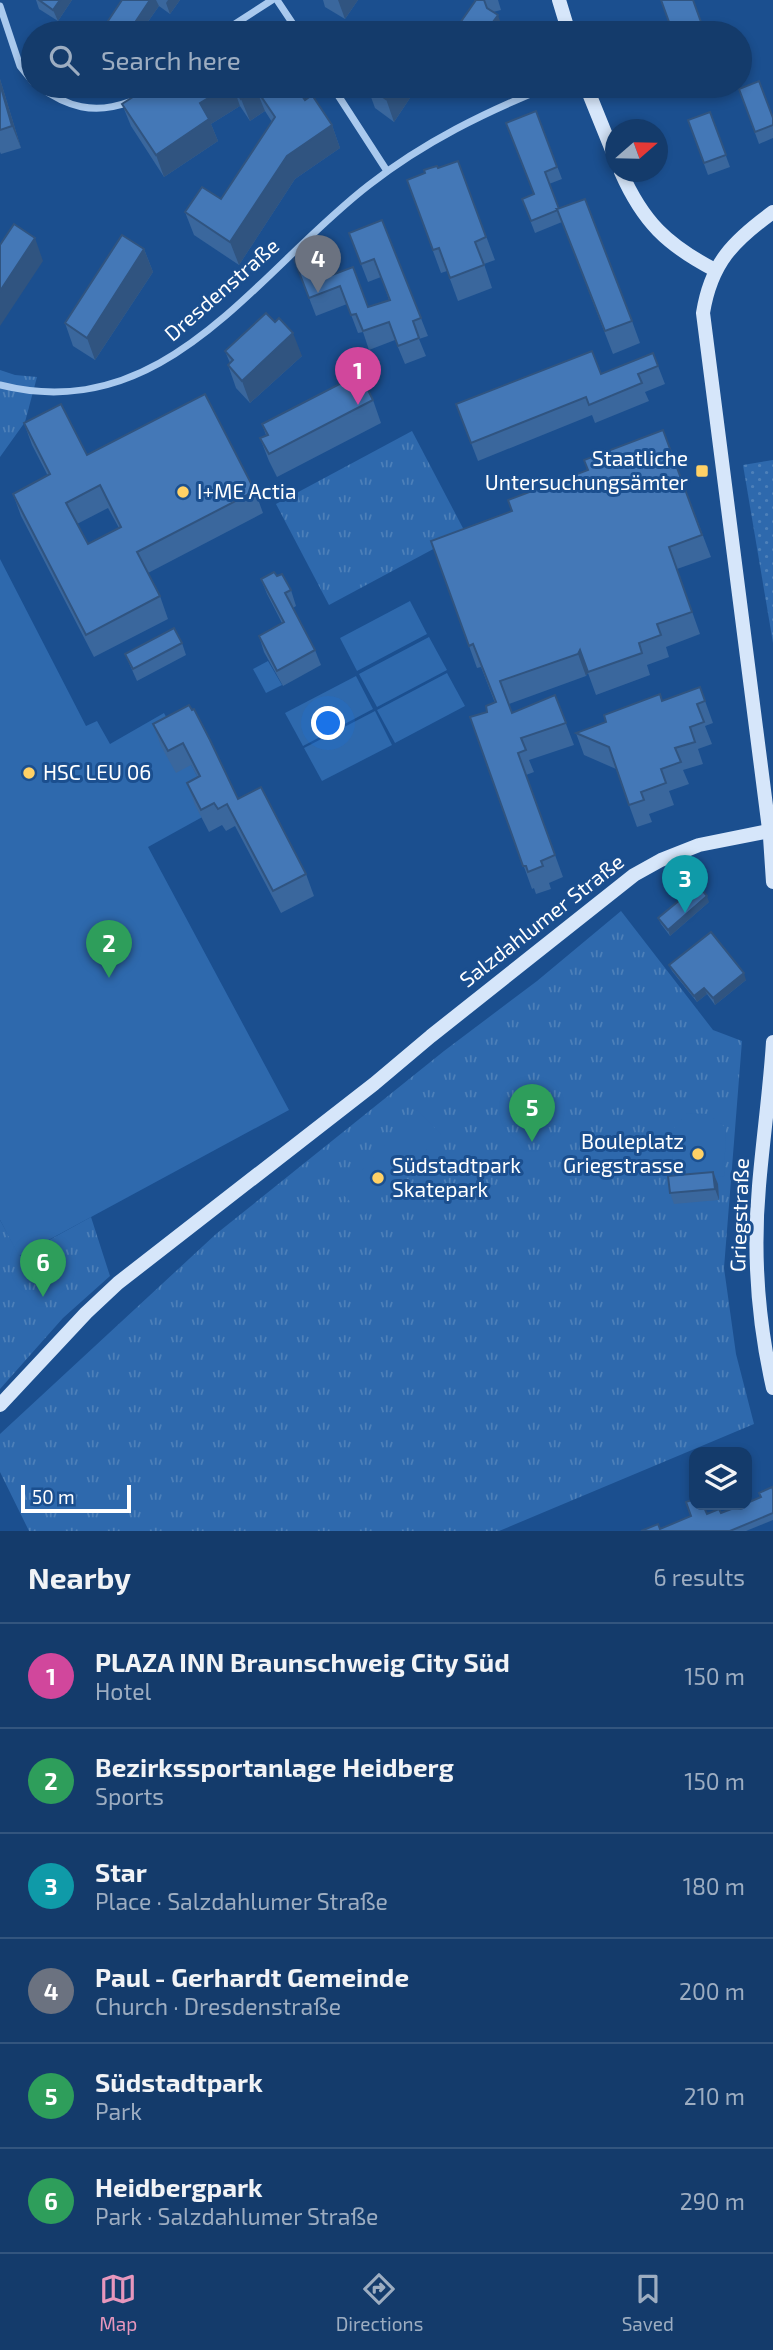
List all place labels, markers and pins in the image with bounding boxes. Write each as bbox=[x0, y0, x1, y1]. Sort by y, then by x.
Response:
pin: 4 bbox=[295, 235, 341, 293]
pin: 1 bbox=[335, 347, 381, 405]
place label: Staatliche Untersuchungsämter bbox=[485, 445, 689, 494]
marker: Staatliche Untersuchungsämter bbox=[694, 463, 710, 479]
place label: I+ME Actia bbox=[197, 478, 297, 503]
marker: I+ME Actia bbox=[175, 484, 191, 500]
place label: HSC LEU 06 bbox=[43, 759, 151, 784]
marker: HSC LEU 06 bbox=[21, 765, 37, 781]
pin: 3 bbox=[662, 855, 708, 913]
pin: 2 bbox=[86, 920, 132, 978]
pin: 5 bbox=[509, 1084, 555, 1142]
place label: Bouleplatz Griegstrasse bbox=[563, 1128, 684, 1177]
marker: Bouleplatz Griegstrasse bbox=[690, 1146, 706, 1162]
place label: Südstadtpark Skatepark bbox=[392, 1152, 521, 1201]
marker: Südstadtpark Skatepark bbox=[370, 1170, 386, 1186]
pin: 6 bbox=[20, 1239, 66, 1297]

